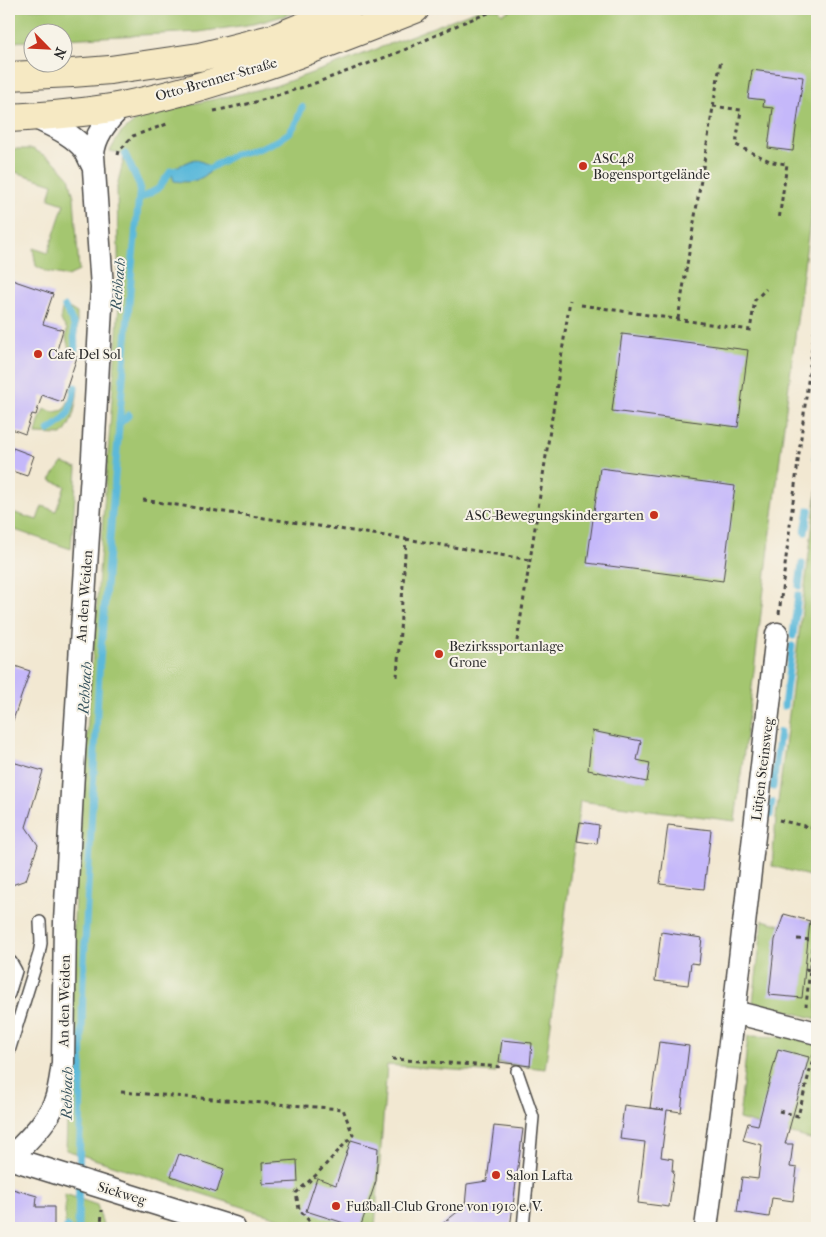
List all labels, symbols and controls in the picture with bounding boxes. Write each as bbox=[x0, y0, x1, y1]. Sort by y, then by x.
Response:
north arrow bbox=[22, 22, 72, 72]
text: N bbox=[49, 45, 69, 62]
street label: Otto-Brenner-Straße bbox=[153, 54, 279, 105]
place label: ASC48 Bogensportgelände bbox=[592, 150, 710, 183]
marker: ASC48 Bogensportgelände bbox=[577, 160, 589, 172]
water label: Rehbach bbox=[107, 257, 129, 312]
place label: Cafe Del Sol bbox=[48, 346, 121, 363]
marker: Cafe Del Sol bbox=[32, 348, 44, 360]
place label: ASC-Bewegungskindergarten bbox=[464, 507, 644, 524]
marker: ASC-Bewegungskindergarten bbox=[648, 509, 660, 521]
street label: An den Weiden bbox=[73, 549, 96, 644]
place label: Bezirkssportanlage Grone bbox=[449, 638, 564, 671]
marker: Bezirkssportanlage Grone bbox=[433, 648, 445, 660]
water label: Rehbach bbox=[74, 661, 96, 716]
street label: Lütjen Steinsweg bbox=[748, 716, 777, 822]
street label: An den Weiden bbox=[55, 955, 74, 1048]
water label: Rehbach bbox=[58, 1066, 76, 1120]
place label: Salon Lafta bbox=[506, 1167, 573, 1184]
marker: Salon Lafta bbox=[490, 1169, 502, 1181]
street label: Siekweg bbox=[96, 1178, 149, 1209]
place label: Fußball-Club Grone von 1910 e. V. bbox=[346, 1198, 543, 1215]
marker: Fußball-Club Grone von 1910 e. V. bbox=[330, 1200, 342, 1212]

